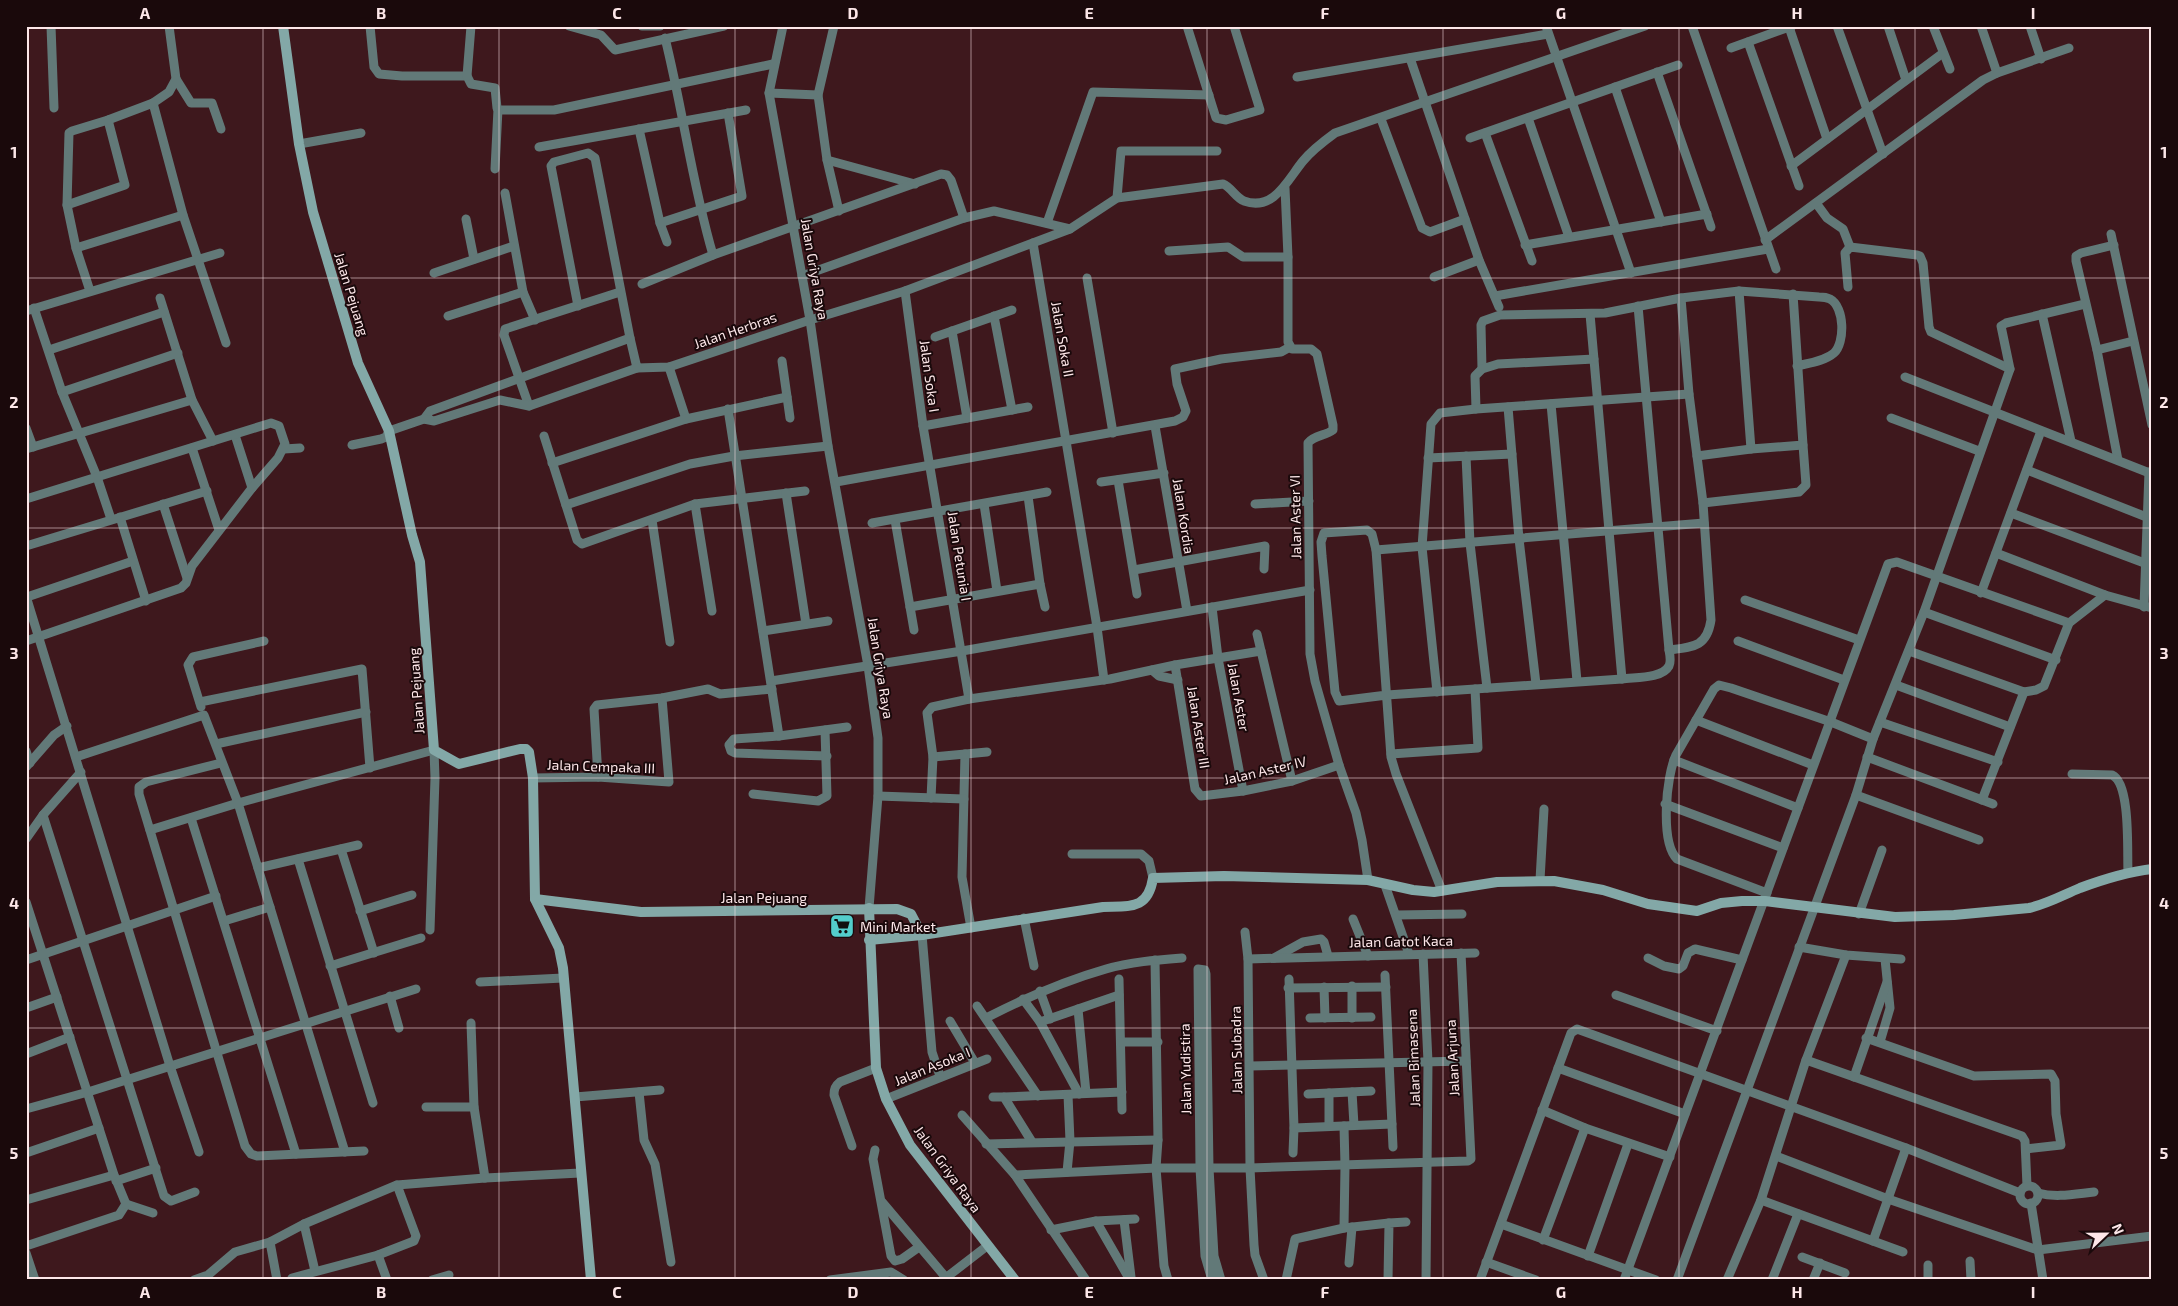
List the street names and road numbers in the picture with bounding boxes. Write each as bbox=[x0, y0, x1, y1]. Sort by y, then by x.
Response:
street label: Jalan Griya Raya bbox=[798, 217, 832, 321]
street label: Jalan Pejuang bbox=[331, 250, 373, 338]
street label: Jalan Soka II bbox=[1048, 300, 1078, 378]
street label: Jalan Herbras bbox=[691, 308, 779, 352]
street label: Jalan Soka I bbox=[917, 339, 943, 413]
street label: Jalan Aster VI bbox=[1286, 475, 1304, 559]
street label: Jalan Kordia bbox=[1170, 477, 1198, 555]
street label: Jalan Petunia I bbox=[945, 510, 975, 602]
street label: Jalan Griya Raya bbox=[865, 616, 897, 720]
street label: Jalan Pejuang bbox=[404, 647, 427, 735]
street label: Jalan Aster bbox=[1225, 661, 1253, 733]
street label: Jalan Aster III bbox=[1184, 685, 1214, 769]
street label: Jalan Aster IV bbox=[1222, 752, 1309, 788]
street label: Jalan Cempaka III bbox=[547, 756, 655, 776]
street label: Jalan Pejuang bbox=[721, 889, 807, 906]
street label: Jalan Gatot Kaca bbox=[1349, 932, 1453, 950]
street label: Jalan Subadra bbox=[1227, 1006, 1245, 1094]
street label: Jalan Bimasena bbox=[1403, 1009, 1423, 1107]
street label: Jalan Arjuna bbox=[1442, 1019, 1462, 1097]
street label: Jalan Yudistira bbox=[1176, 1023, 1194, 1115]
street label: Jalan Asoka I bbox=[891, 1043, 973, 1089]
street label: Jalan Griya Raya bbox=[911, 1122, 985, 1216]

